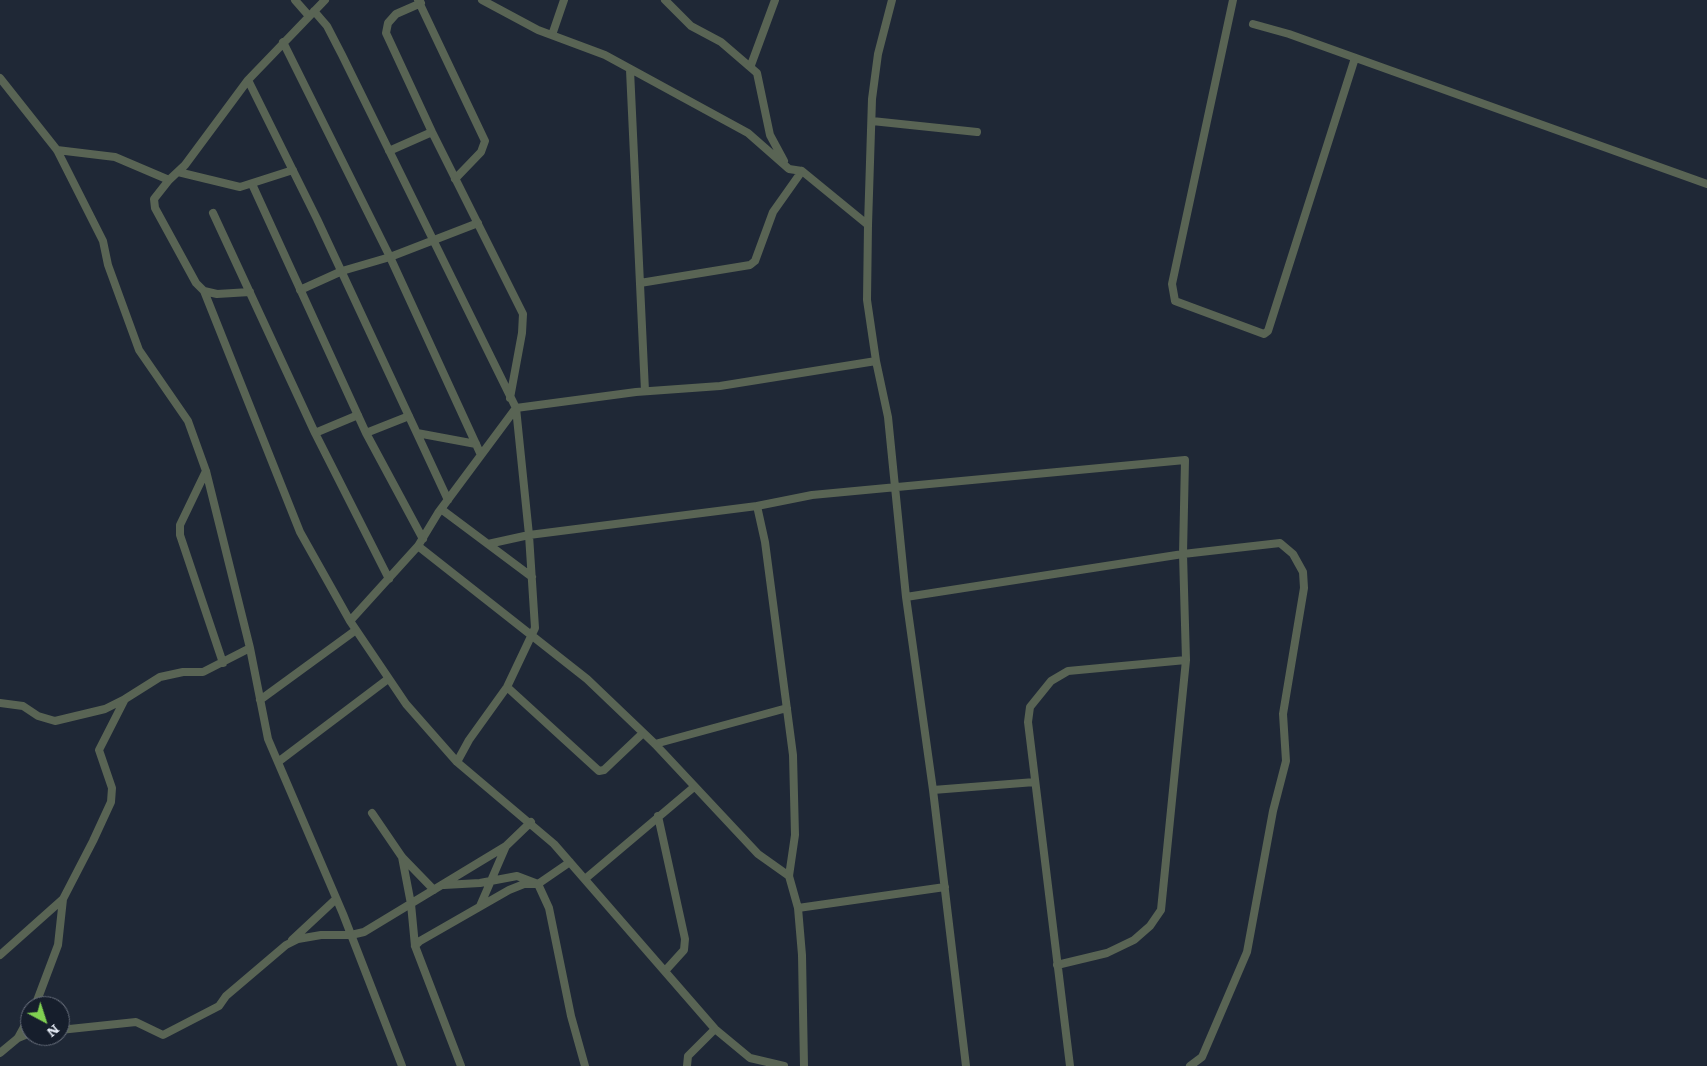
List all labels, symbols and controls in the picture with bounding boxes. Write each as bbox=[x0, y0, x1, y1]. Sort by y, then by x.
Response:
north arrow bbox=[20, 996, 70, 1046]
text: N bbox=[43, 1020, 65, 1043]

